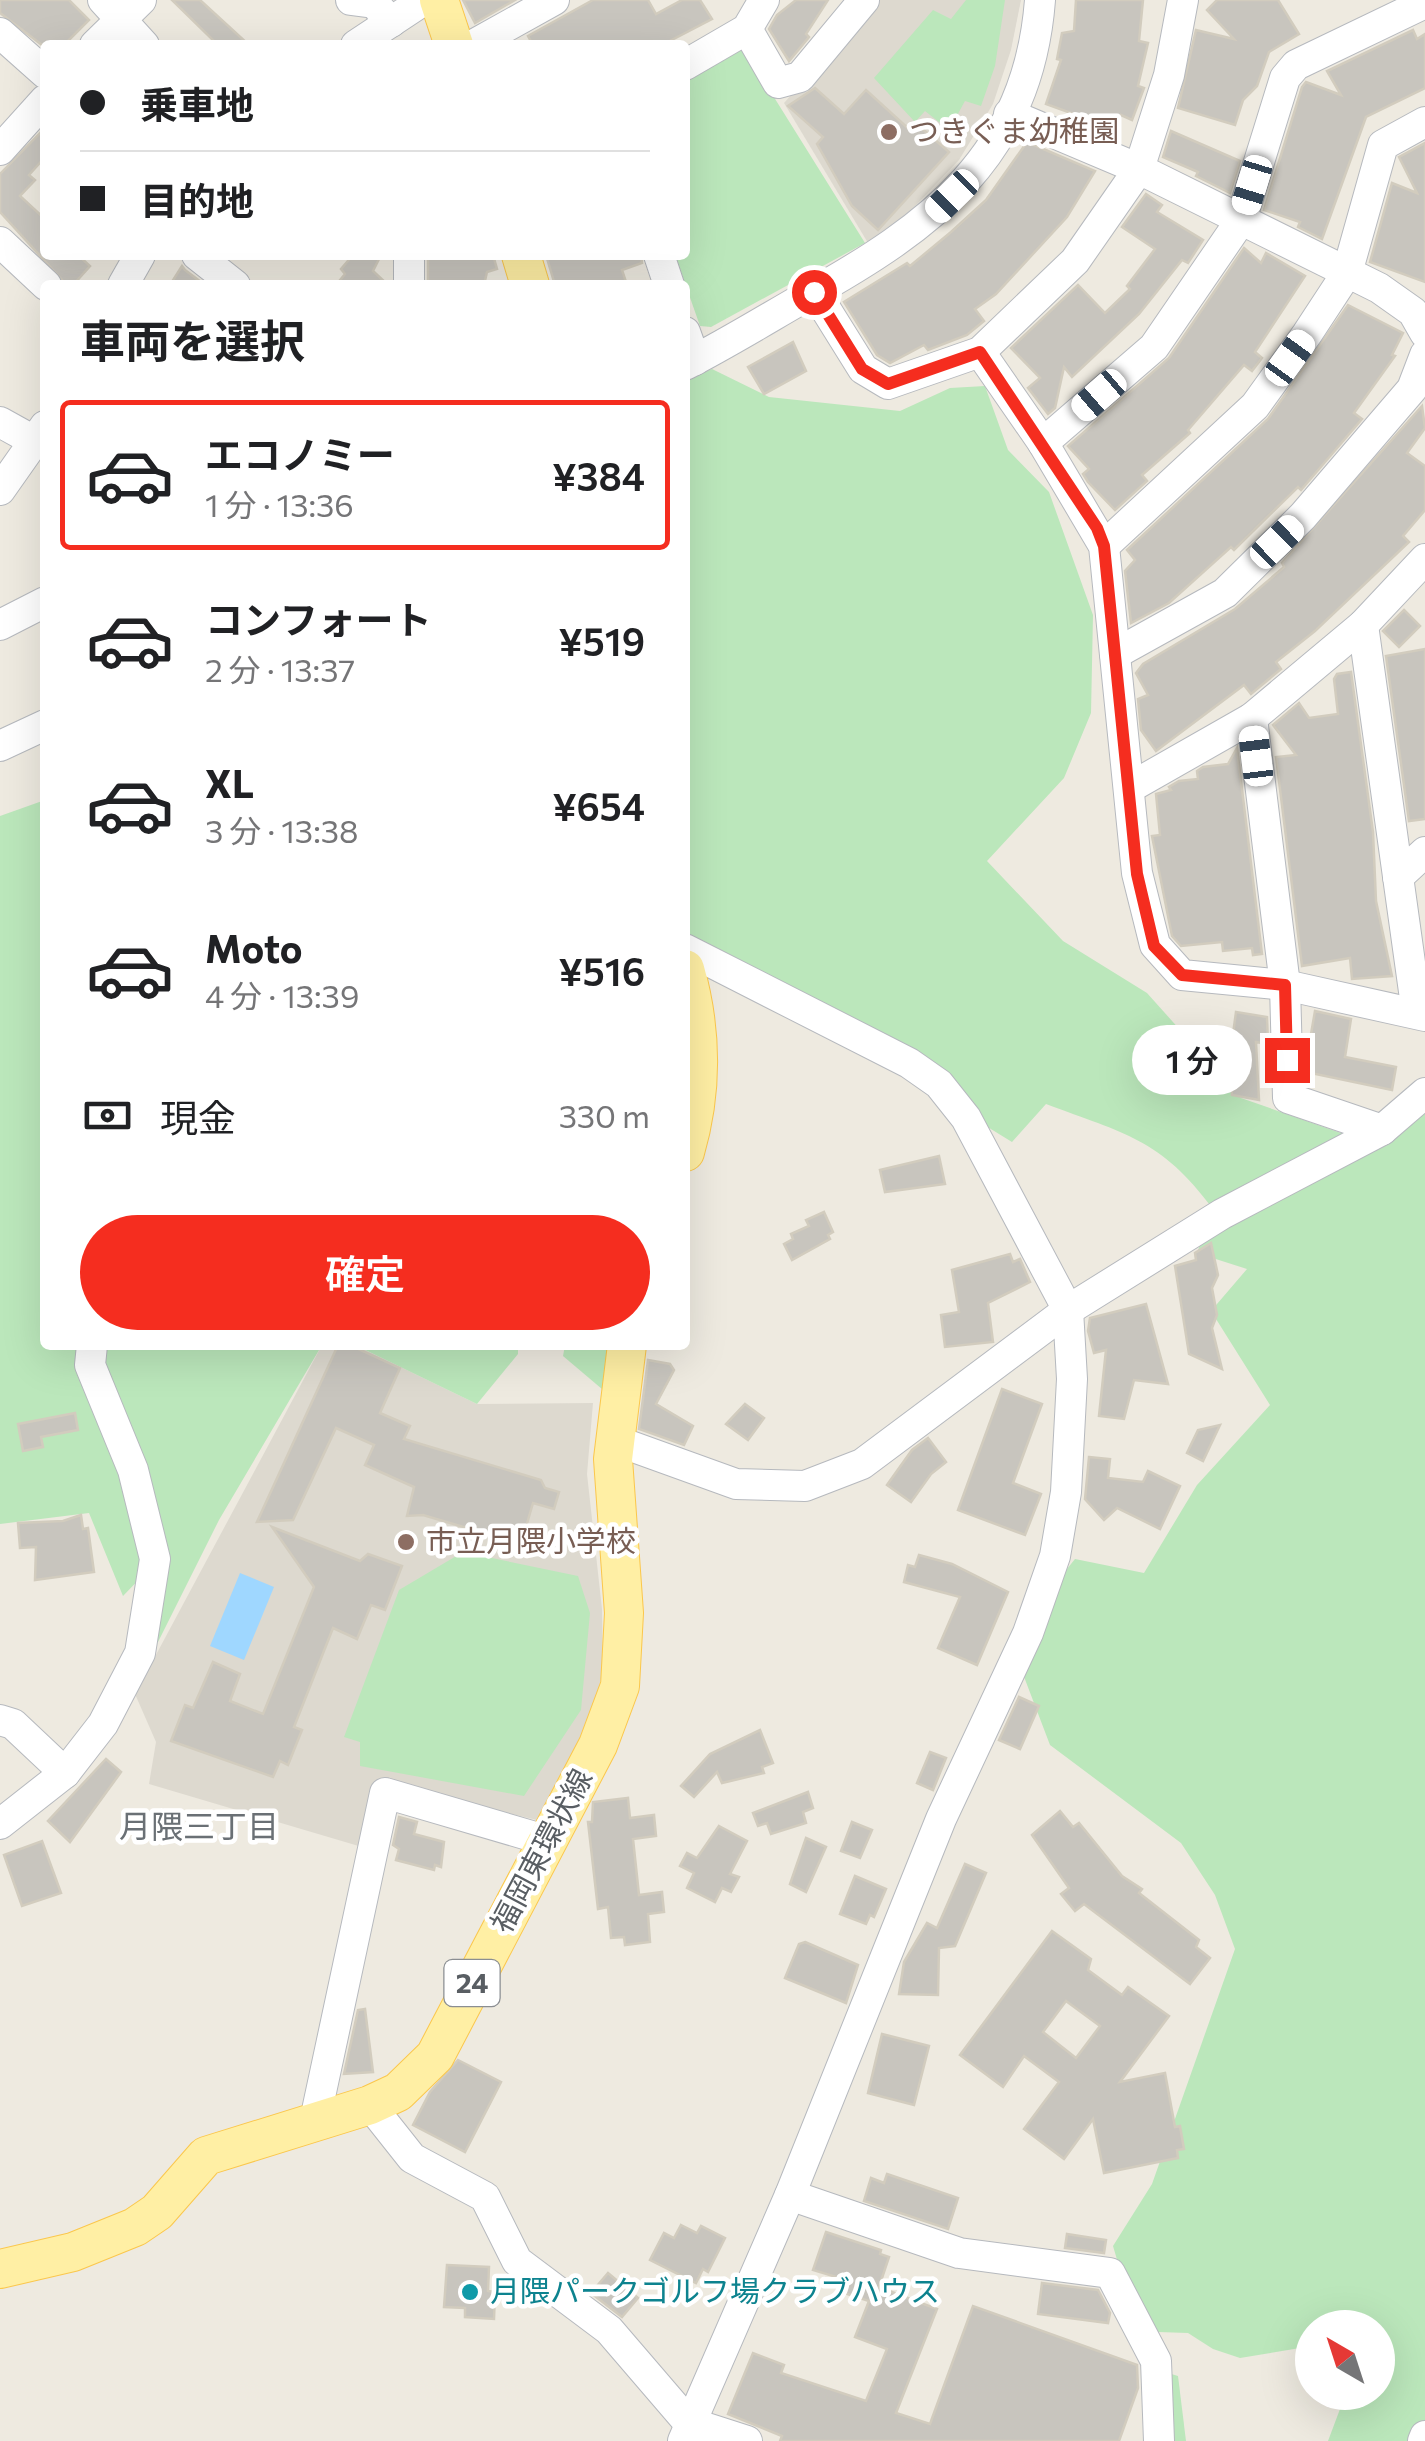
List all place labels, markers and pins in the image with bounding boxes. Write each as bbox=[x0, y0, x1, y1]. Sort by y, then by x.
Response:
place label: つきぐま幼稚園 bbox=[909, 111, 1119, 148]
marker: つきぐま幼稚園 bbox=[878, 121, 900, 143]
place label: 市立月隈小学校 bbox=[426, 1521, 636, 1558]
marker: 市立月隈小学校 bbox=[395, 1531, 417, 1553]
place label: 月隈パークゴルフ場クラブハウス bbox=[490, 2271, 940, 2308]
marker: 月隈パークゴルフ場クラブハウス bbox=[459, 2281, 481, 2303]

